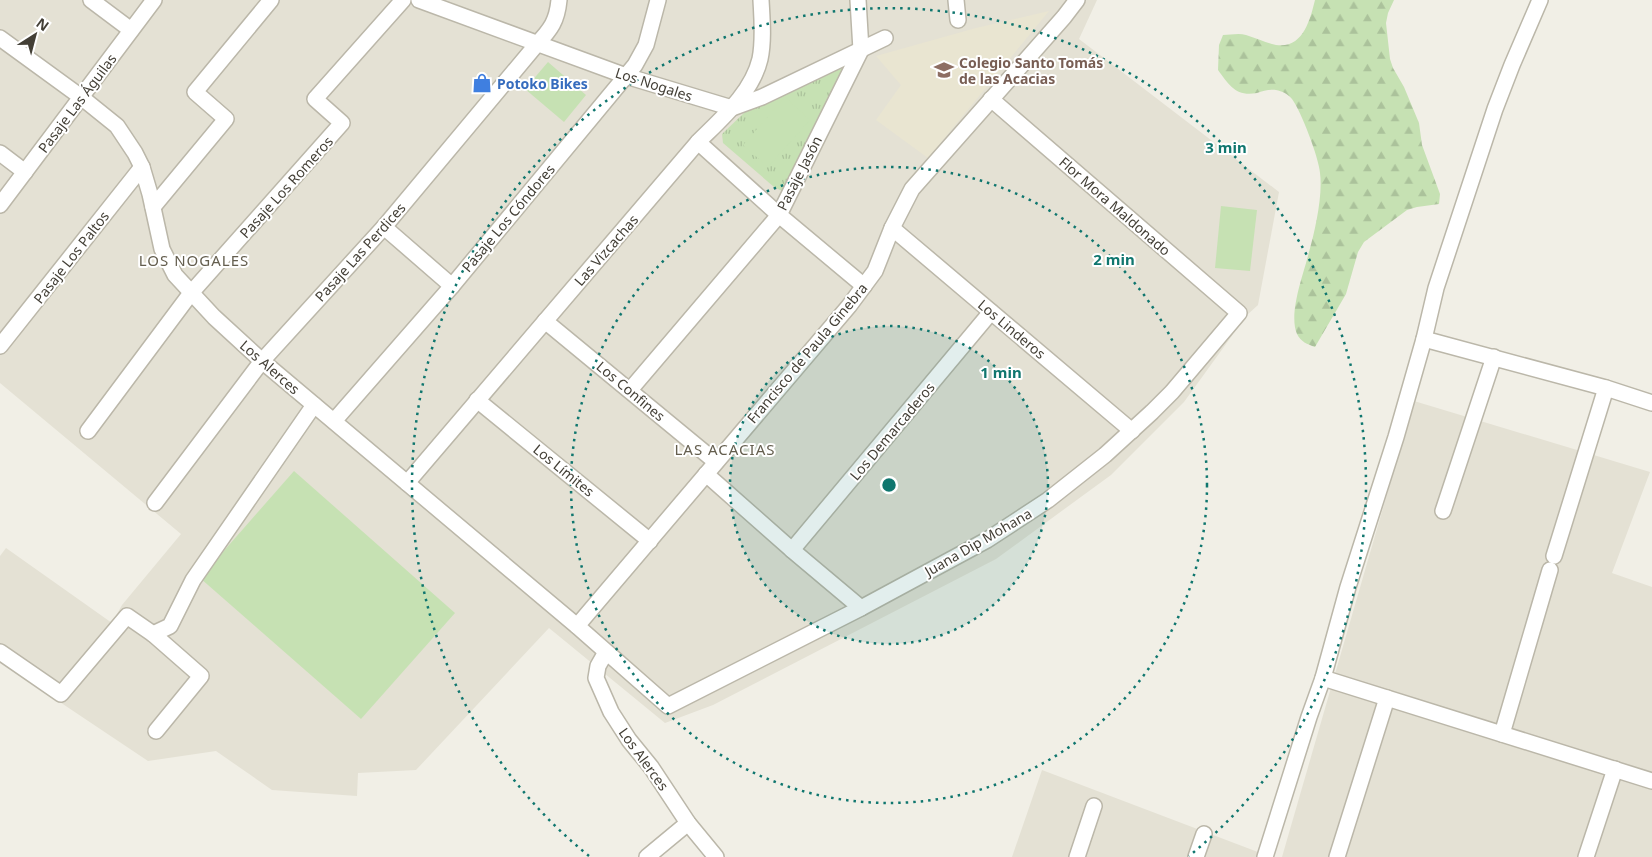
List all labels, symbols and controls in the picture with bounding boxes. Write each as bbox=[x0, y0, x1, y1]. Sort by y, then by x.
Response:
north arrow bbox=[10, 10, 60, 60]
text: N bbox=[33, 13, 53, 35]
street label: Pasaje Las Águilas bbox=[33, 49, 121, 156]
place label: Colegio Santo Tomás de las Acacias bbox=[959, 53, 1103, 88]
school or university icon: Colegio Santo Tomás de las Acacias bbox=[933, 59, 955, 81]
street label: Los Nogales bbox=[613, 63, 695, 105]
shop icon: Potoko Bikes bbox=[471, 72, 493, 94]
place label: Potoko Bikes bbox=[497, 74, 588, 93]
street label: Pasaje Los Romeros bbox=[235, 132, 337, 242]
street label: Pasaje Jasón bbox=[772, 132, 826, 214]
text: 3 min bbox=[1205, 137, 1247, 157]
street label: Flor Mora Maldonado bbox=[1055, 152, 1175, 260]
street label: Pasaje Los Cóndores bbox=[457, 160, 559, 276]
street label: Pasaje Las Perdices bbox=[310, 198, 410, 306]
street label: Pasaje Los Paltos bbox=[29, 207, 113, 307]
street label: Las Vizcachas bbox=[570, 210, 642, 290]
text: 2 min bbox=[1093, 249, 1135, 269]
district label: LOS NOGALES bbox=[139, 250, 249, 270]
street label: Francisco de Paula Ginebra bbox=[743, 279, 871, 427]
street label: Los Linderos bbox=[974, 295, 1050, 363]
street label: Los Alerces bbox=[236, 336, 304, 398]
street label: Los Confines bbox=[593, 357, 669, 425]
text: 1 min bbox=[980, 362, 1022, 382]
street label: Los Demarcaderos bbox=[845, 378, 939, 484]
street label: Los Límites bbox=[529, 439, 599, 501]
district label: LAS ACACIAS bbox=[674, 439, 776, 459]
centre of rings bbox=[880, 476, 898, 494]
street label: Juana Dip Mohana bbox=[919, 504, 1035, 581]
street label: Los Alerces bbox=[615, 724, 673, 795]

